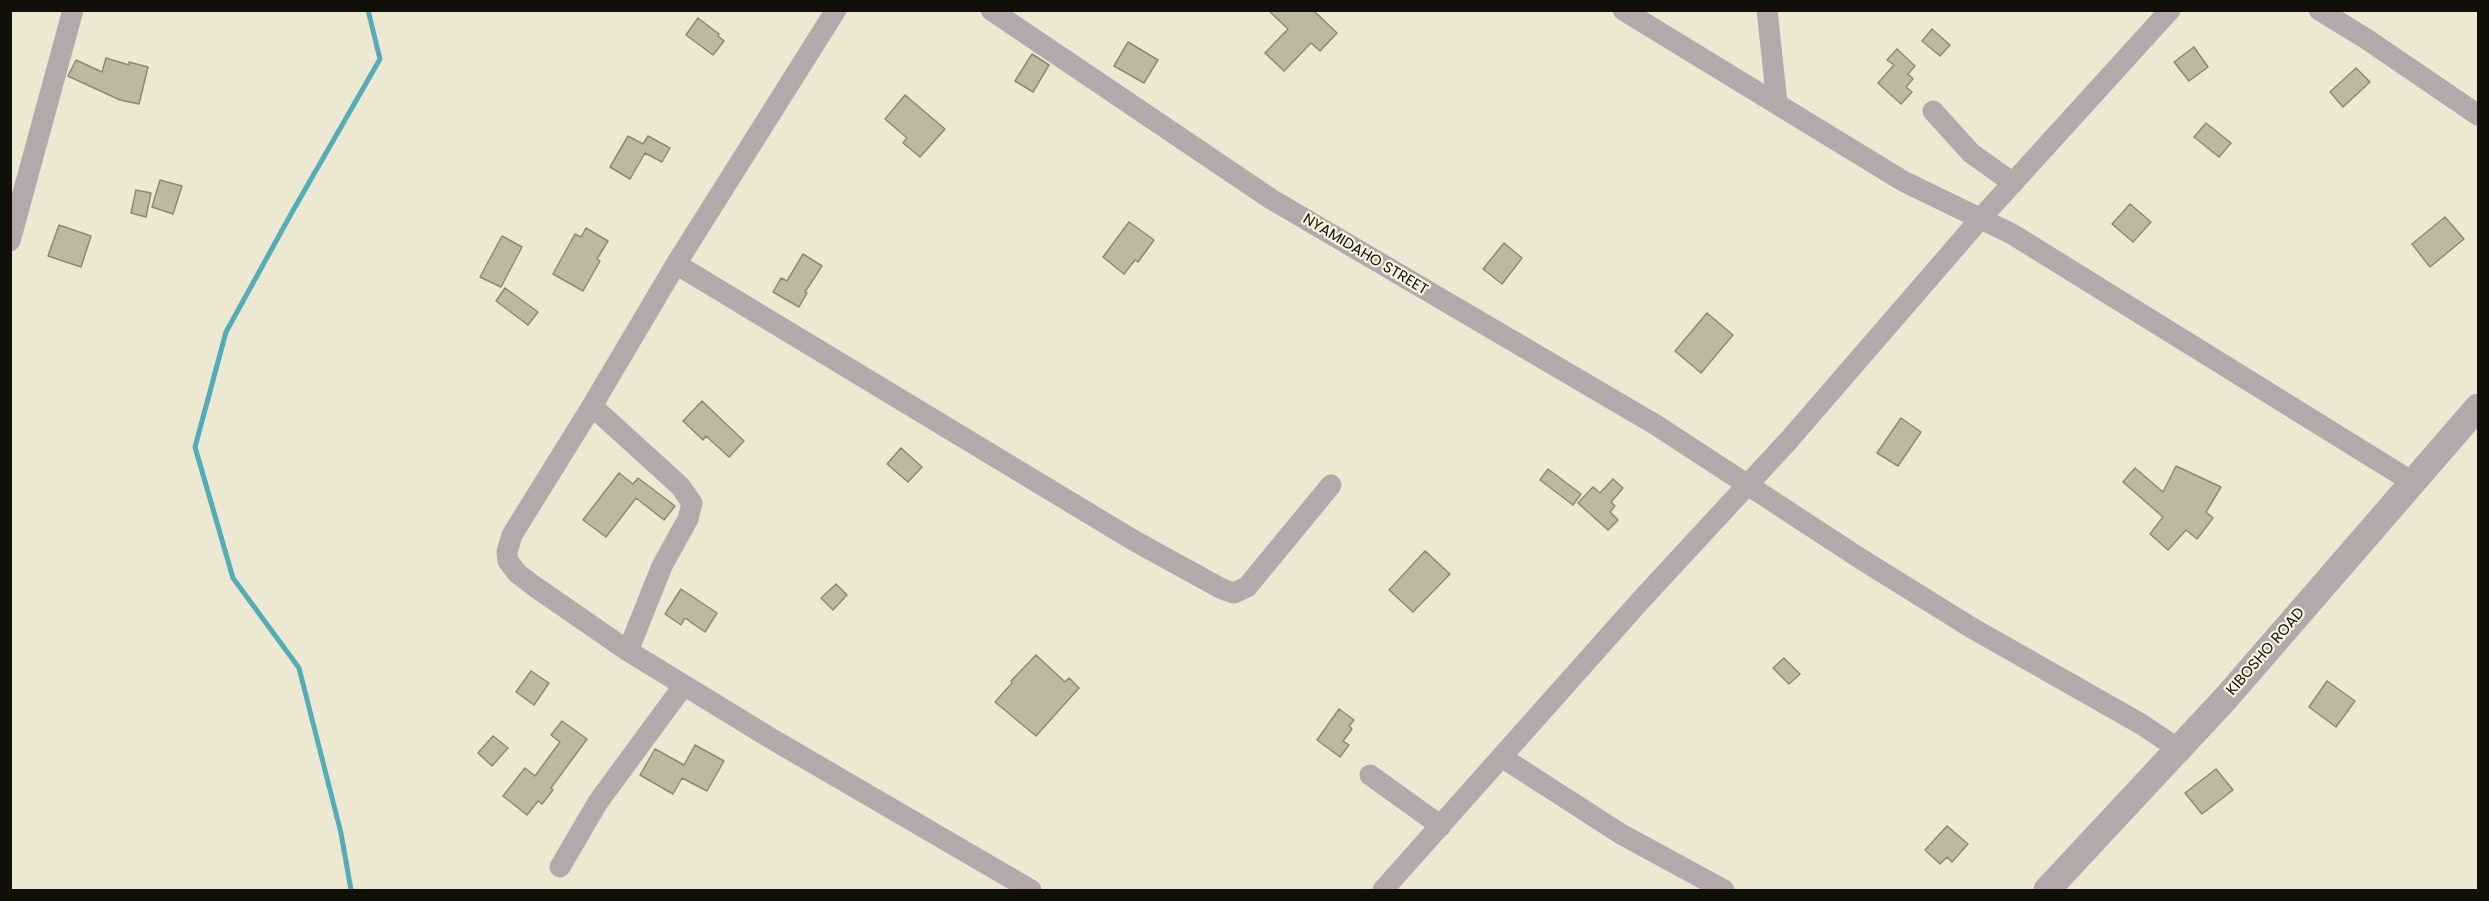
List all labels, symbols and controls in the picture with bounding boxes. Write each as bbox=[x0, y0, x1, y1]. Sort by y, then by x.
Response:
street label: NYAMIDAHO STREET bbox=[1299, 211, 1431, 299]
street label: KIBOSHO ROAD bbox=[2223, 604, 2309, 700]

